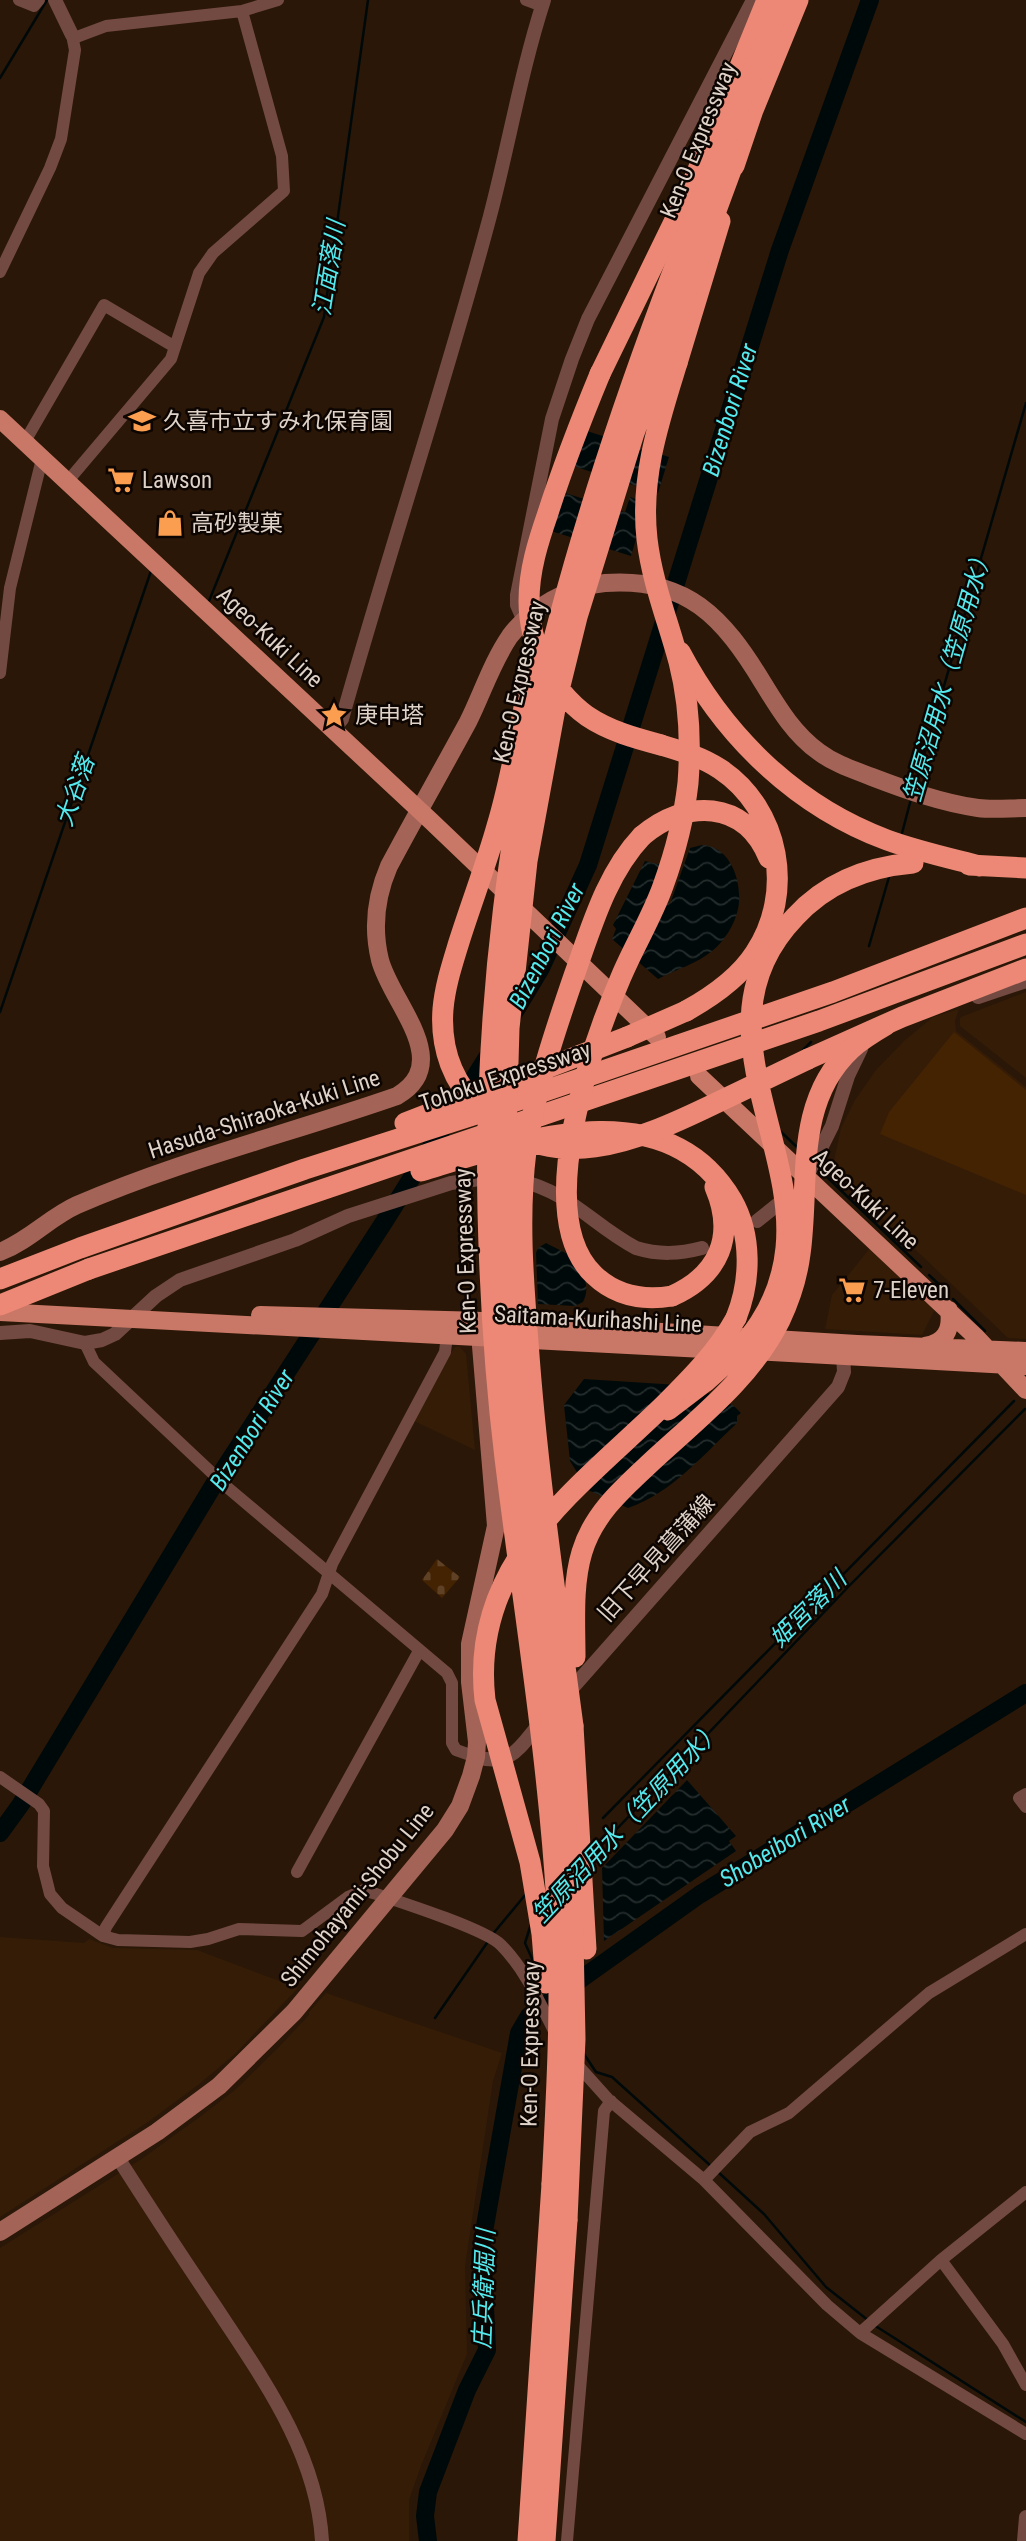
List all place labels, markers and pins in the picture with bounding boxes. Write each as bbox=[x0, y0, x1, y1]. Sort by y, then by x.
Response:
school or university icon: 久喜市立すみれ保育園 bbox=[127, 406, 157, 436]
place label: 久喜市立すみれ保育園 bbox=[163, 408, 393, 435]
supermarket icon: Lawson bbox=[106, 465, 136, 495]
place label: Lawson bbox=[142, 467, 212, 494]
shop icon: 高砂製菓 bbox=[155, 508, 185, 538]
place label: 高砂製菓 bbox=[191, 510, 283, 537]
place icon: 庚申塔 bbox=[319, 700, 349, 730]
place label: 庚申塔 bbox=[355, 702, 424, 729]
supermarket icon: 7-Eleven bbox=[837, 1275, 867, 1305]
place label: 7-Eleven bbox=[873, 1277, 949, 1304]

